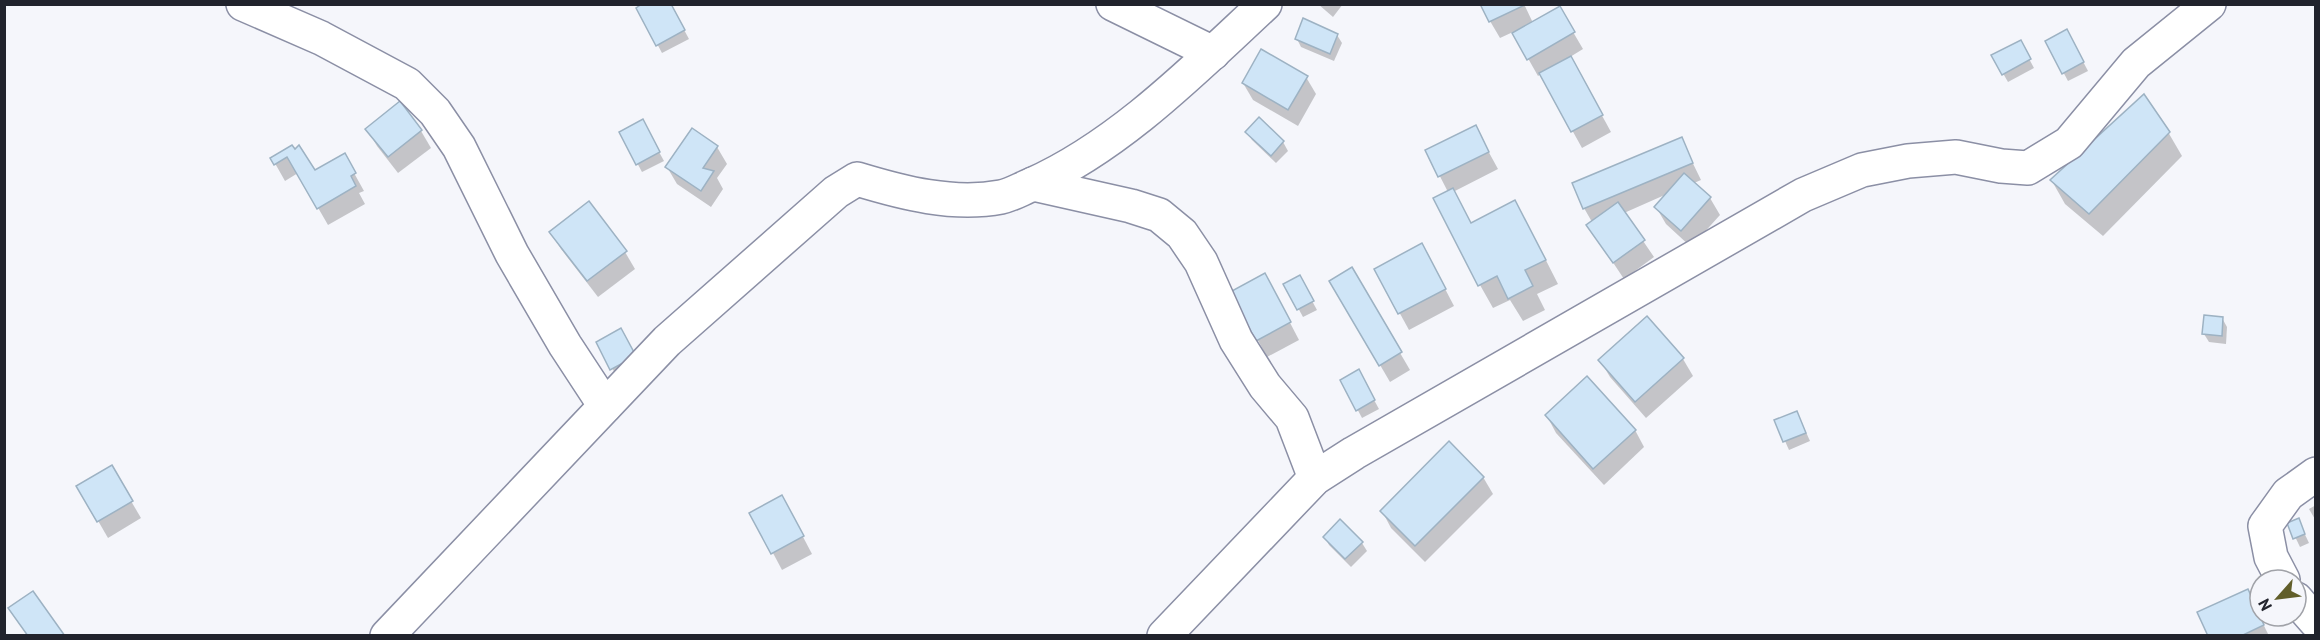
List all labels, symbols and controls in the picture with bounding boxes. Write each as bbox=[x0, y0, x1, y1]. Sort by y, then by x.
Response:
north arrow bbox=[2248, 568, 2308, 628]
text: N bbox=[2253, 596, 2276, 614]

